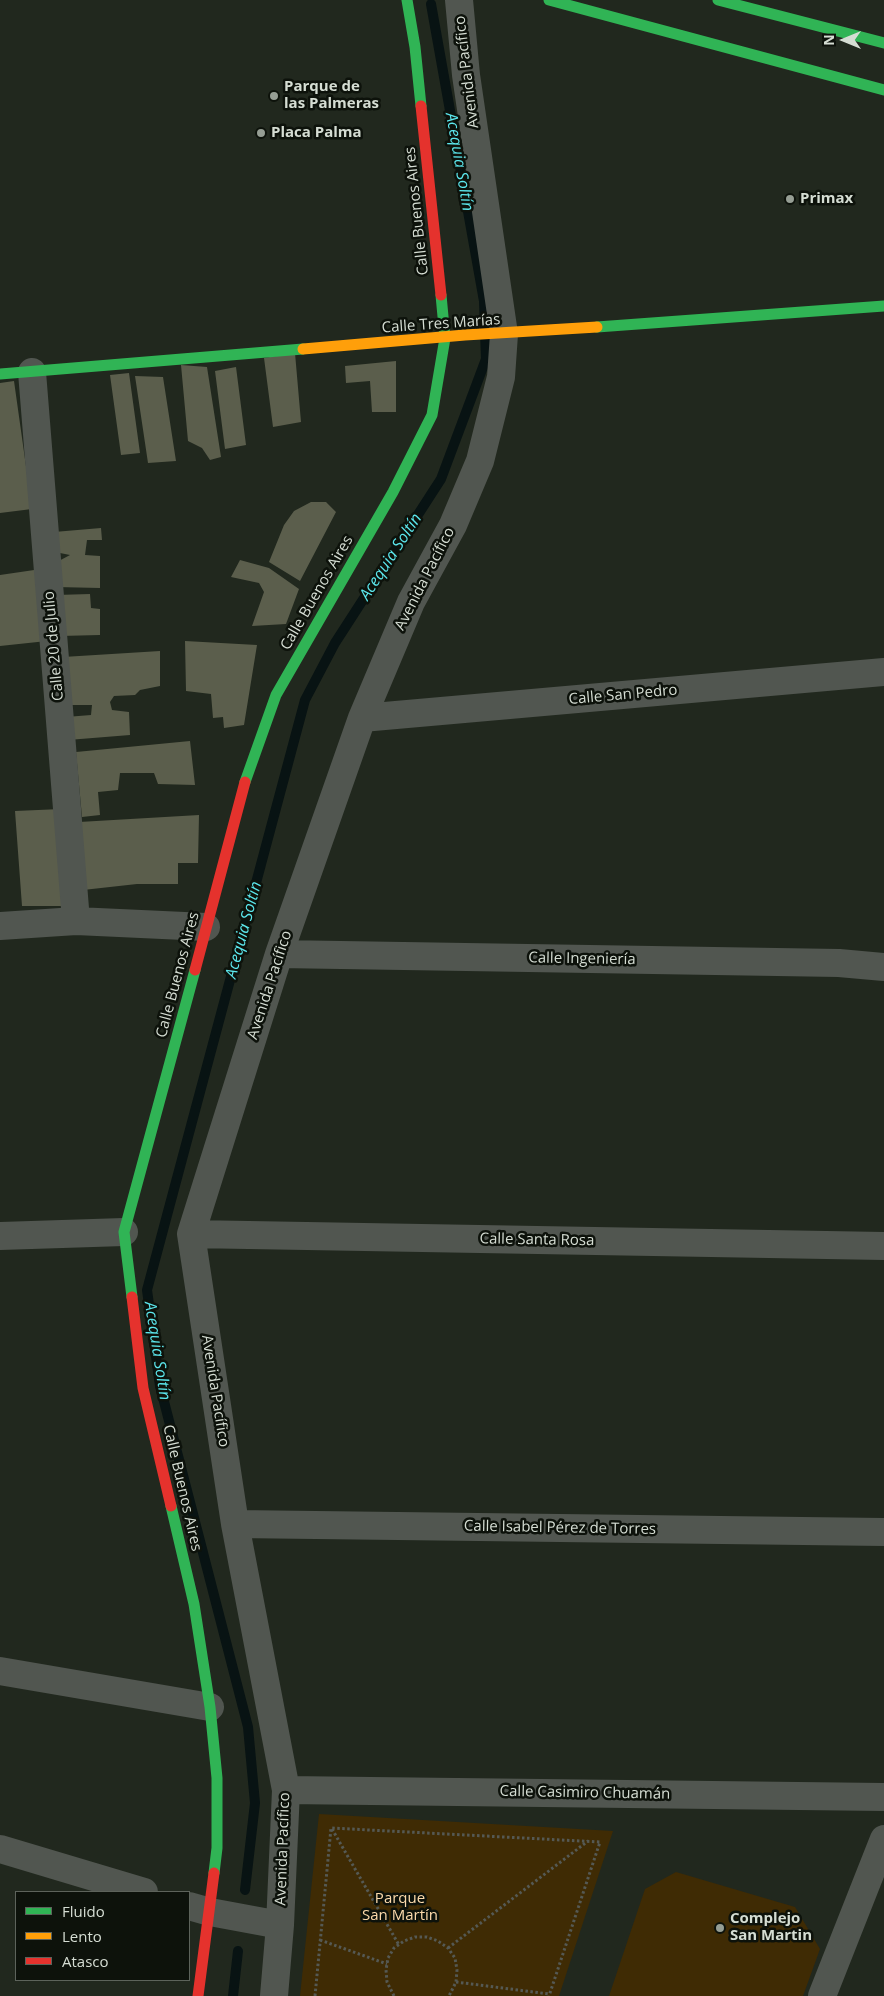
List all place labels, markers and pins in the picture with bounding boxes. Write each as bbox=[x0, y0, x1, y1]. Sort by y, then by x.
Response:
place label: Parque de las Palmeras bbox=[284, 78, 379, 113]
marker: Parque de las Palmeras bbox=[268, 90, 280, 102]
place label: Placa Palma bbox=[271, 124, 362, 142]
marker: Placa Palma bbox=[255, 127, 267, 139]
place label: Primax bbox=[800, 190, 853, 208]
marker: Primax bbox=[784, 193, 796, 205]
place label: Complejo San Martin bbox=[730, 1910, 812, 1945]
marker: Complejo San Martin bbox=[714, 1922, 726, 1934]

